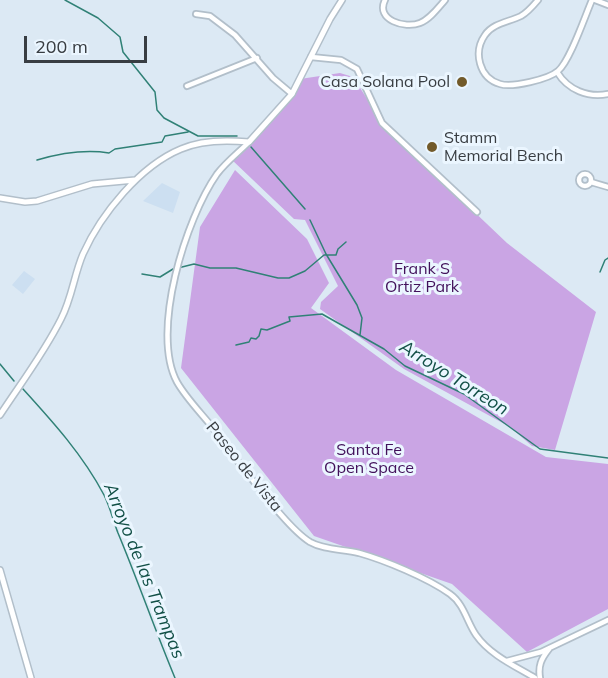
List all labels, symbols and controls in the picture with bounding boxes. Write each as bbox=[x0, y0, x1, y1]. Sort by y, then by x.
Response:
scale bar bbox=[27, 24, 150, 62]
text: 200 m bbox=[35, 35, 88, 58]
place label: Casa Solana Pool bbox=[320, 72, 450, 92]
marker: Casa Solana Pool bbox=[455, 75, 469, 89]
place label: Stamm Memorial Bench bbox=[444, 128, 563, 166]
marker: Stamm Memorial Bench bbox=[425, 140, 439, 154]
park label: Frank S Ortiz Park bbox=[385, 259, 459, 297]
water label: Arroyo Torreon bbox=[396, 336, 512, 420]
street label: Paseo de Vista bbox=[202, 418, 286, 516]
park label: Santa Fe Open Space bbox=[324, 440, 414, 478]
water label: Arroyo de las Trampas bbox=[99, 480, 189, 662]

